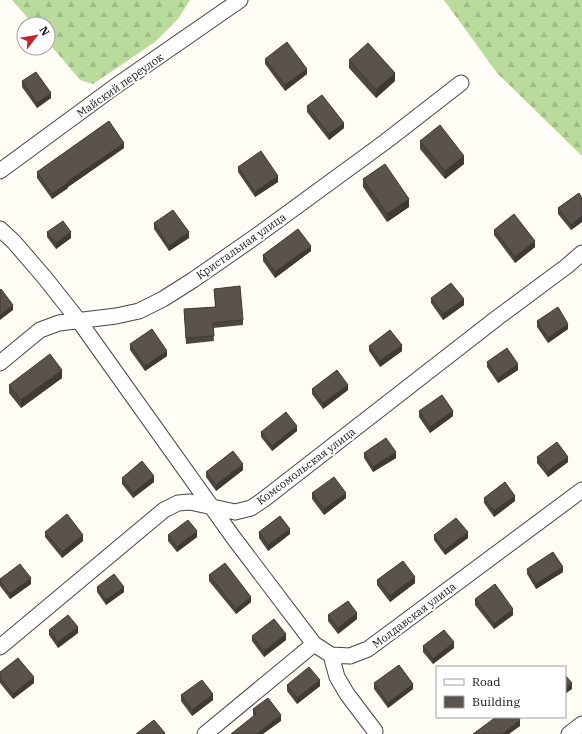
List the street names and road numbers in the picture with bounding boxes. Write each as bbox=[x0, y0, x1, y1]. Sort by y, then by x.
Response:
street label: Майский переулок bbox=[74, 50, 166, 120]
street label: Кристальная улица bbox=[193, 210, 289, 282]
street label: Комсомольская улица bbox=[254, 424, 358, 508]
street label: Молдавская улица bbox=[369, 579, 459, 651]

